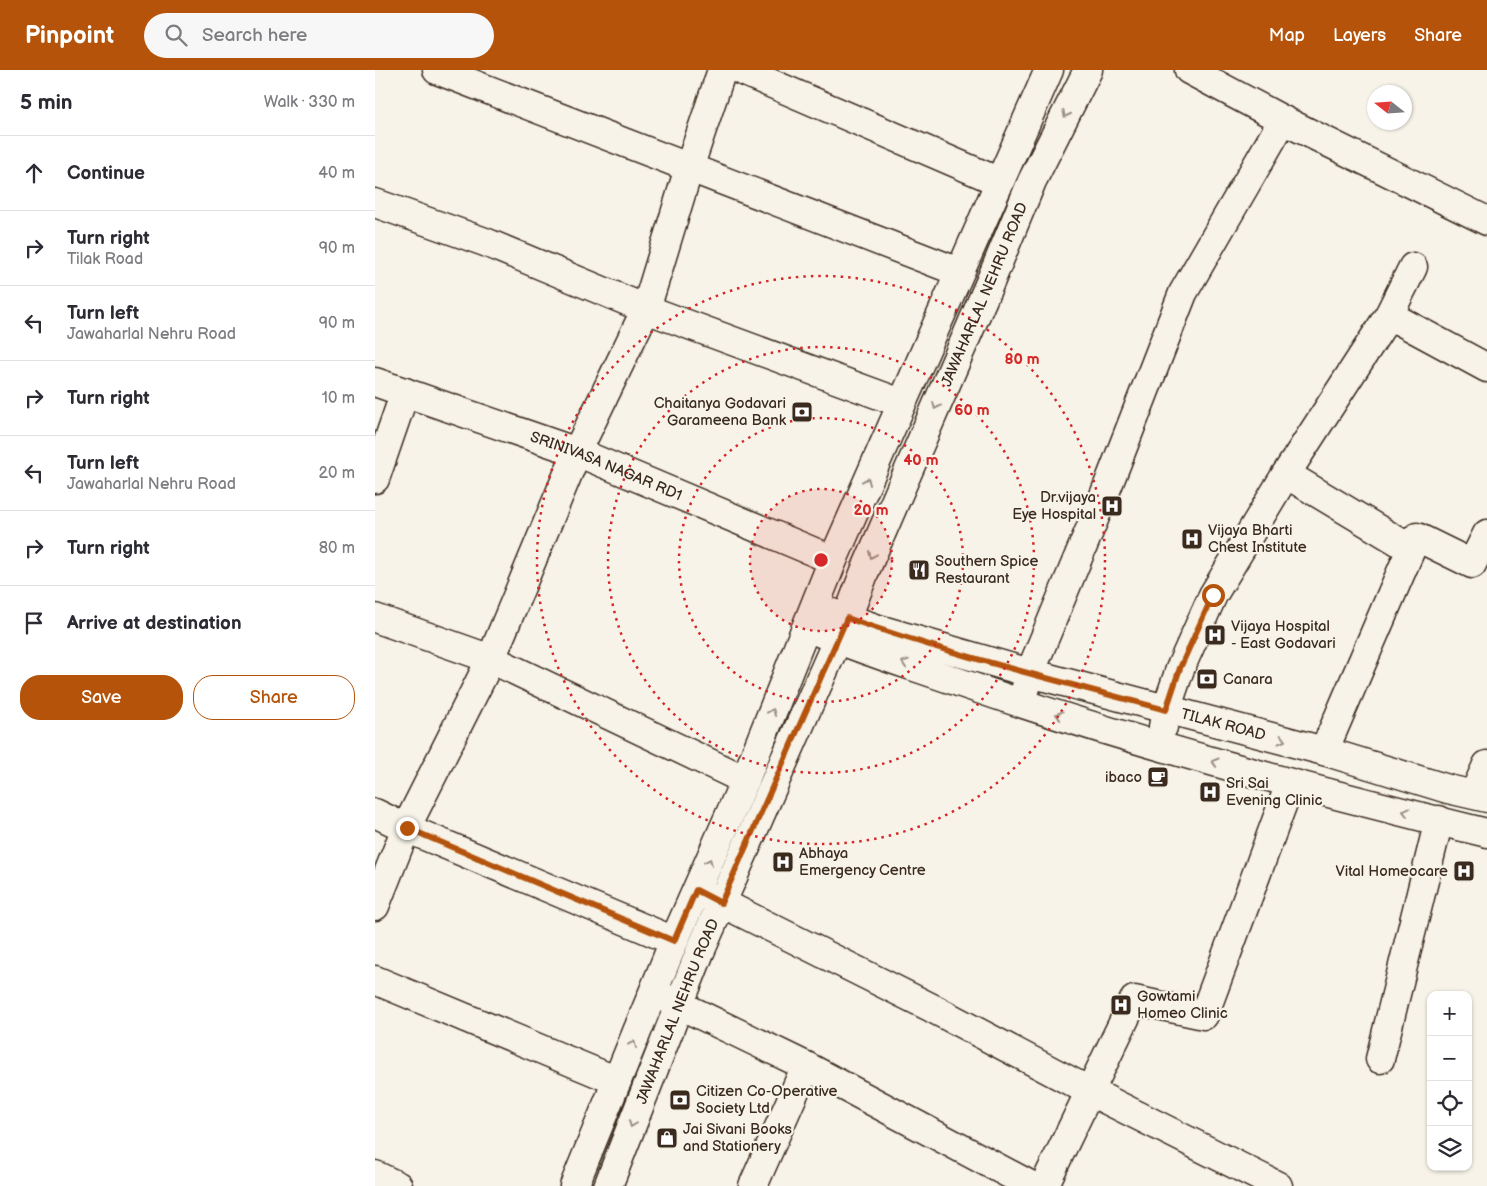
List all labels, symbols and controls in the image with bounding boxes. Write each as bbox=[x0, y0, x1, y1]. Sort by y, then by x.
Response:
search box bbox=[144, 13, 494, 58]
text: Pinpoint bbox=[25, 21, 114, 50]
icon: search bbox=[162, 21, 190, 49]
text: Search here bbox=[202, 24, 307, 47]
text: Map bbox=[1269, 25, 1305, 46]
text: Layers bbox=[1333, 25, 1386, 46]
text: Share bbox=[1414, 25, 1462, 46]
north arrow bbox=[1367, 85, 1412, 130]
text: 5 min bbox=[20, 90, 73, 115]
text: Walk · 330 m bbox=[264, 93, 355, 112]
one-way arrow bbox=[1062, 108, 1072, 117]
icon: ahead bbox=[20, 159, 48, 187]
text: Continue bbox=[67, 162, 145, 185]
text: 40 m bbox=[318, 164, 355, 183]
street label: JAWAHARLAL NEHRU ROAD bbox=[937, 199, 1032, 389]
text: Turn right bbox=[67, 227, 150, 250]
icon: right bbox=[20, 234, 48, 262]
text: 90 m bbox=[319, 239, 355, 258]
text: Tilak Road bbox=[67, 250, 143, 269]
text: Turn left bbox=[67, 302, 139, 325]
icon: left bbox=[20, 309, 48, 337]
text: 90 m bbox=[319, 314, 355, 333]
text: Jawaharlal Nehru Road bbox=[67, 325, 236, 344]
text: 80 m bbox=[1004, 350, 1040, 369]
icon: right bbox=[20, 384, 48, 412]
text: Turn right bbox=[67, 387, 150, 410]
text: 10 m bbox=[322, 389, 355, 408]
place label: Chaitanya Godavari Garameena Bank bbox=[654, 394, 787, 430]
bank icon: Chaitanya Godavari Garameena Bank bbox=[790, 400, 814, 424]
one-way arrow bbox=[931, 401, 942, 410]
text: 60 m bbox=[954, 401, 990, 420]
street label: SRINIVASA NAGAR RD1 bbox=[528, 427, 685, 505]
text: 40 m bbox=[903, 451, 939, 470]
text: Turn left bbox=[67, 452, 139, 475]
icon: left bbox=[20, 459, 48, 487]
text: 20 m bbox=[319, 464, 355, 483]
text: Jawaharlal Nehru Road bbox=[67, 475, 236, 494]
one-way arrow bbox=[861, 477, 872, 486]
place label: Dr.vijaya Eye Hospital bbox=[1012, 488, 1096, 524]
hospital icon: Dr.vijaya Eye Hospital bbox=[1100, 494, 1124, 518]
text: 20 m bbox=[854, 501, 889, 520]
place label: Vijaya Bharti Chest Institute bbox=[1208, 521, 1307, 557]
hospital icon: Vijaya Bharti Chest Institute bbox=[1180, 527, 1204, 551]
icon: right bbox=[20, 534, 48, 562]
text: Turn right bbox=[67, 537, 150, 560]
text: 80 m bbox=[319, 539, 355, 558]
one-way arrow bbox=[868, 550, 878, 559]
centre of rings bbox=[812, 551, 830, 569]
place label: Southern Spice Restaurant bbox=[935, 552, 1038, 588]
restaurant icon: Southern Spice Restaurant bbox=[907, 558, 931, 582]
route start bbox=[1202, 584, 1225, 607]
icon: arrive bbox=[20, 609, 48, 637]
text: Arrive at destination bbox=[67, 612, 242, 635]
place label: Vijaya Hospital - East Godavari bbox=[1231, 617, 1336, 653]
hospital icon: Vijaya Hospital - East Godavari bbox=[1203, 623, 1227, 647]
one-way arrow bbox=[902, 659, 910, 669]
bank icon: Canara bbox=[1195, 667, 1219, 691]
place label: Canara bbox=[1223, 670, 1273, 689]
button: Save bbox=[20, 675, 183, 720]
button: Share bbox=[193, 675, 355, 720]
street label: TILAK ROAD bbox=[1179, 704, 1268, 745]
one-way arrow bbox=[766, 708, 777, 717]
one-way arrow bbox=[1056, 711, 1064, 721]
one-way arrow bbox=[1277, 734, 1286, 745]
one-way arrow bbox=[1211, 757, 1219, 768]
cafe icon: ibaco bbox=[1146, 765, 1170, 789]
place label: ibaco bbox=[1105, 768, 1142, 787]
place label: Sri Sai Evening Clinic bbox=[1226, 774, 1322, 810]
hospital icon: Sri Sai Evening Clinic bbox=[1198, 780, 1222, 804]
one-way arrow bbox=[1401, 807, 1410, 818]
route end bbox=[396, 817, 419, 840]
place label: Abhaya Emergency Centre bbox=[799, 844, 926, 880]
hospital icon: Abhaya Emergency Centre bbox=[771, 850, 795, 874]
one-way arrow bbox=[702, 858, 713, 867]
hospital icon: Vital Homeocare bbox=[1452, 859, 1476, 883]
place label: Vital Homeocare bbox=[1335, 862, 1448, 881]
street label: JAWAHARLAL NEHRU ROAD bbox=[632, 916, 723, 1107]
place label: Gowtami Homeo Clinic bbox=[1137, 987, 1228, 1023]
map controls bbox=[1427, 991, 1472, 1171]
button: + bbox=[1427, 991, 1472, 1036]
hospital icon: Gowtami Homeo Clinic bbox=[1109, 993, 1133, 1017]
button: − bbox=[1427, 1036, 1472, 1081]
one-way arrow bbox=[626, 1040, 637, 1049]
button: locate bbox=[1427, 1081, 1472, 1126]
place label: Citizen Co-Operative Society Ltd bbox=[696, 1082, 838, 1118]
bank icon: Citizen Co-Operative Society Ltd bbox=[668, 1088, 692, 1112]
one-way arrow bbox=[627, 1119, 638, 1128]
place label: Jai Sivani Books and Stationery bbox=[683, 1120, 793, 1156]
shop icon: Jai Sivani Books and Stationery bbox=[655, 1126, 679, 1150]
button: layers bbox=[1427, 1126, 1472, 1171]

